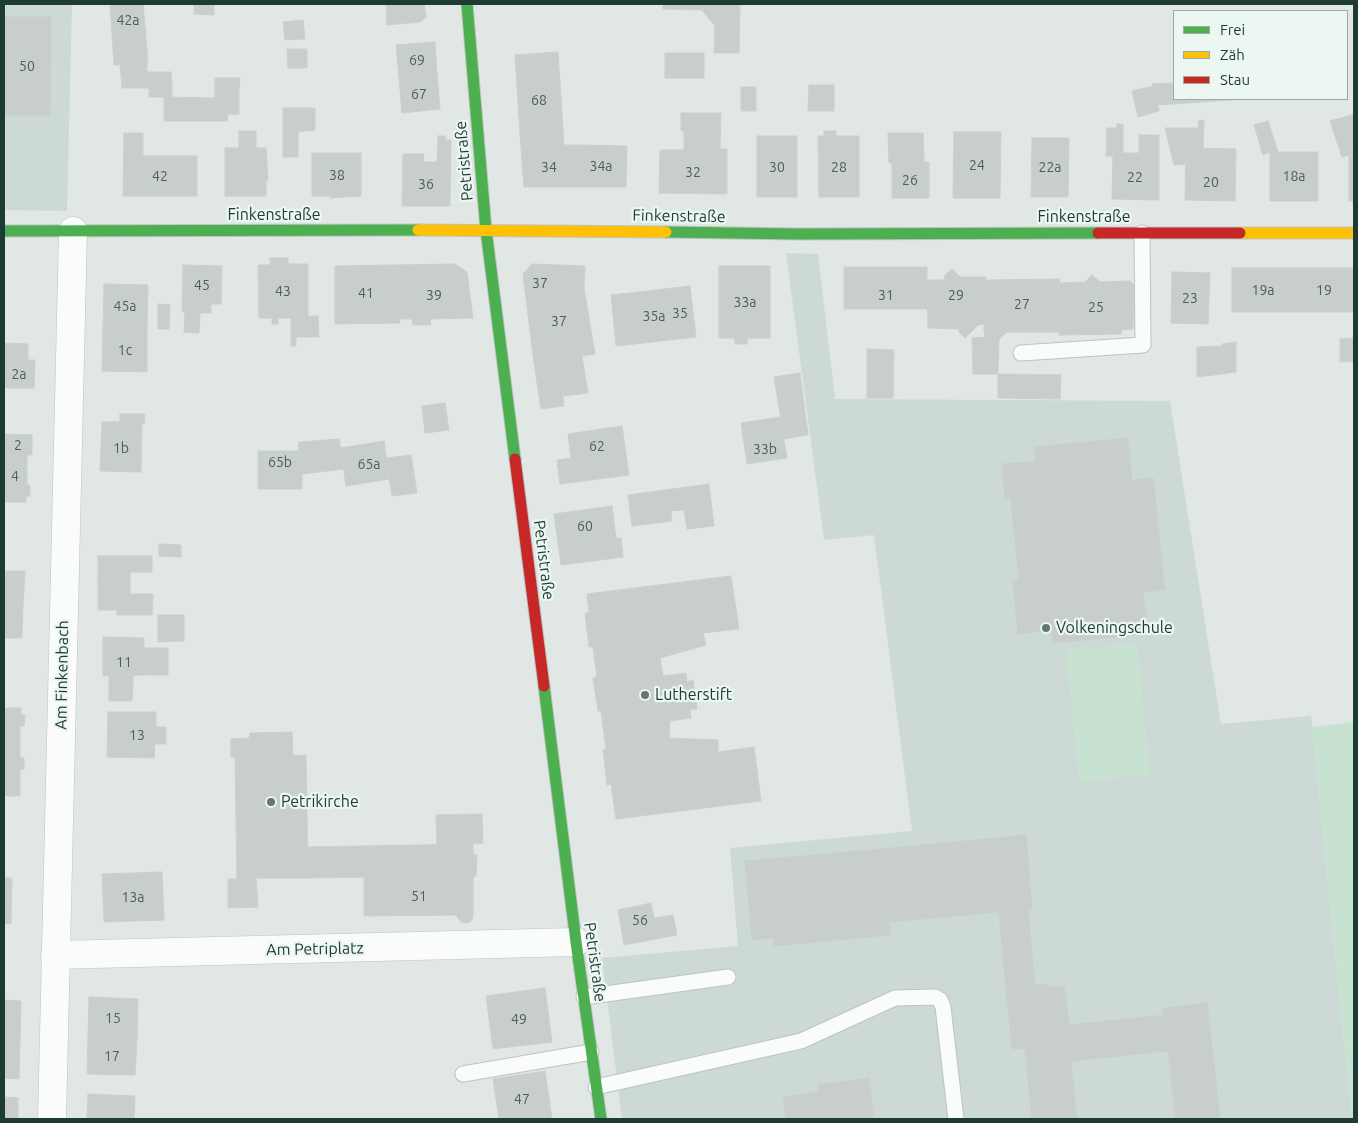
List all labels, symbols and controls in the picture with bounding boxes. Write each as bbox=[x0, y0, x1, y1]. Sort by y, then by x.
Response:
legend bbox=[1173, 10, 1348, 100]
house number: 42a bbox=[117, 12, 139, 28]
text: Frei bbox=[1220, 21, 1245, 38]
text: Zäh bbox=[1220, 46, 1245, 63]
house number: 69 bbox=[409, 52, 425, 68]
house number: 50 bbox=[19, 58, 35, 74]
text: Stau bbox=[1220, 71, 1250, 88]
house number: 67 bbox=[411, 86, 427, 102]
house number: 68 bbox=[531, 92, 547, 108]
street label: Petristraße bbox=[451, 120, 477, 202]
house number: 24 bbox=[969, 157, 985, 173]
house number: 34a bbox=[590, 158, 612, 174]
house number: 34 bbox=[541, 159, 557, 175]
house number: 30 bbox=[769, 159, 785, 175]
house number: 28 bbox=[831, 159, 847, 175]
house number: 22a bbox=[1039, 159, 1061, 175]
house number: 32 bbox=[685, 164, 701, 180]
house number: 38 bbox=[329, 167, 345, 183]
house number: 42 bbox=[152, 168, 168, 184]
house number: 18a bbox=[1283, 168, 1305, 184]
house number: 22 bbox=[1127, 169, 1143, 185]
house number: 26 bbox=[902, 172, 918, 188]
house number: 20 bbox=[1203, 174, 1219, 190]
house number: 36 bbox=[418, 176, 434, 192]
street label: Finkenstraße bbox=[227, 205, 321, 225]
street label: Finkenstraße bbox=[632, 206, 726, 226]
street label: Finkenstraße bbox=[1037, 207, 1131, 227]
house number: 37 bbox=[532, 275, 548, 291]
house number: 45 bbox=[194, 277, 210, 293]
house number: 19a bbox=[1252, 282, 1274, 298]
house number: 19 bbox=[1316, 282, 1332, 298]
house number: 43 bbox=[275, 283, 291, 299]
house number: 41 bbox=[358, 285, 374, 301]
house number: 39 bbox=[426, 287, 442, 303]
house number: 31 bbox=[878, 287, 894, 303]
house number: 29 bbox=[948, 287, 964, 303]
house number: 23 bbox=[1182, 290, 1198, 306]
house number: 33a bbox=[734, 294, 756, 310]
house number: 27 bbox=[1014, 296, 1030, 312]
house number: 45a bbox=[114, 298, 136, 314]
house number: 25 bbox=[1088, 299, 1104, 315]
house number: 35 bbox=[672, 305, 688, 321]
house number: 35a bbox=[643, 308, 665, 324]
house number: 37 bbox=[551, 313, 567, 329]
house number: 1c bbox=[118, 342, 132, 358]
house number: 2a bbox=[11, 366, 27, 382]
house number: 2 bbox=[14, 437, 22, 453]
house number: 62 bbox=[589, 438, 605, 454]
house number: 1b bbox=[113, 440, 129, 456]
house number: 33b bbox=[753, 441, 777, 457]
house number: 65b bbox=[268, 454, 292, 470]
house number: 65a bbox=[358, 456, 380, 472]
house number: 4 bbox=[11, 468, 19, 484]
house number: 60 bbox=[577, 518, 593, 534]
street label: Petristraße bbox=[530, 519, 558, 601]
place label: Volkeningschule bbox=[1056, 618, 1173, 638]
street label: Am Finkenbach bbox=[51, 620, 73, 730]
marker: Volkeningschule bbox=[1040, 622, 1052, 634]
house number: 11 bbox=[116, 654, 132, 670]
place label: Lutherstift bbox=[655, 685, 732, 705]
marker: Lutherstift bbox=[639, 689, 651, 701]
house number: 13 bbox=[129, 727, 145, 743]
place label: Petrikirche bbox=[281, 792, 359, 812]
marker: Petrikirche bbox=[265, 796, 277, 808]
house number: 51 bbox=[411, 888, 427, 904]
house number: 13a bbox=[122, 889, 144, 905]
house number: 56 bbox=[632, 912, 648, 928]
street label: Petristraße bbox=[580, 921, 610, 1003]
street label: Am Petriplatz bbox=[266, 939, 364, 959]
house number: 15 bbox=[105, 1010, 121, 1026]
house number: 49 bbox=[511, 1011, 527, 1027]
house number: 17 bbox=[104, 1048, 120, 1064]
house number: 47 bbox=[514, 1091, 530, 1107]

